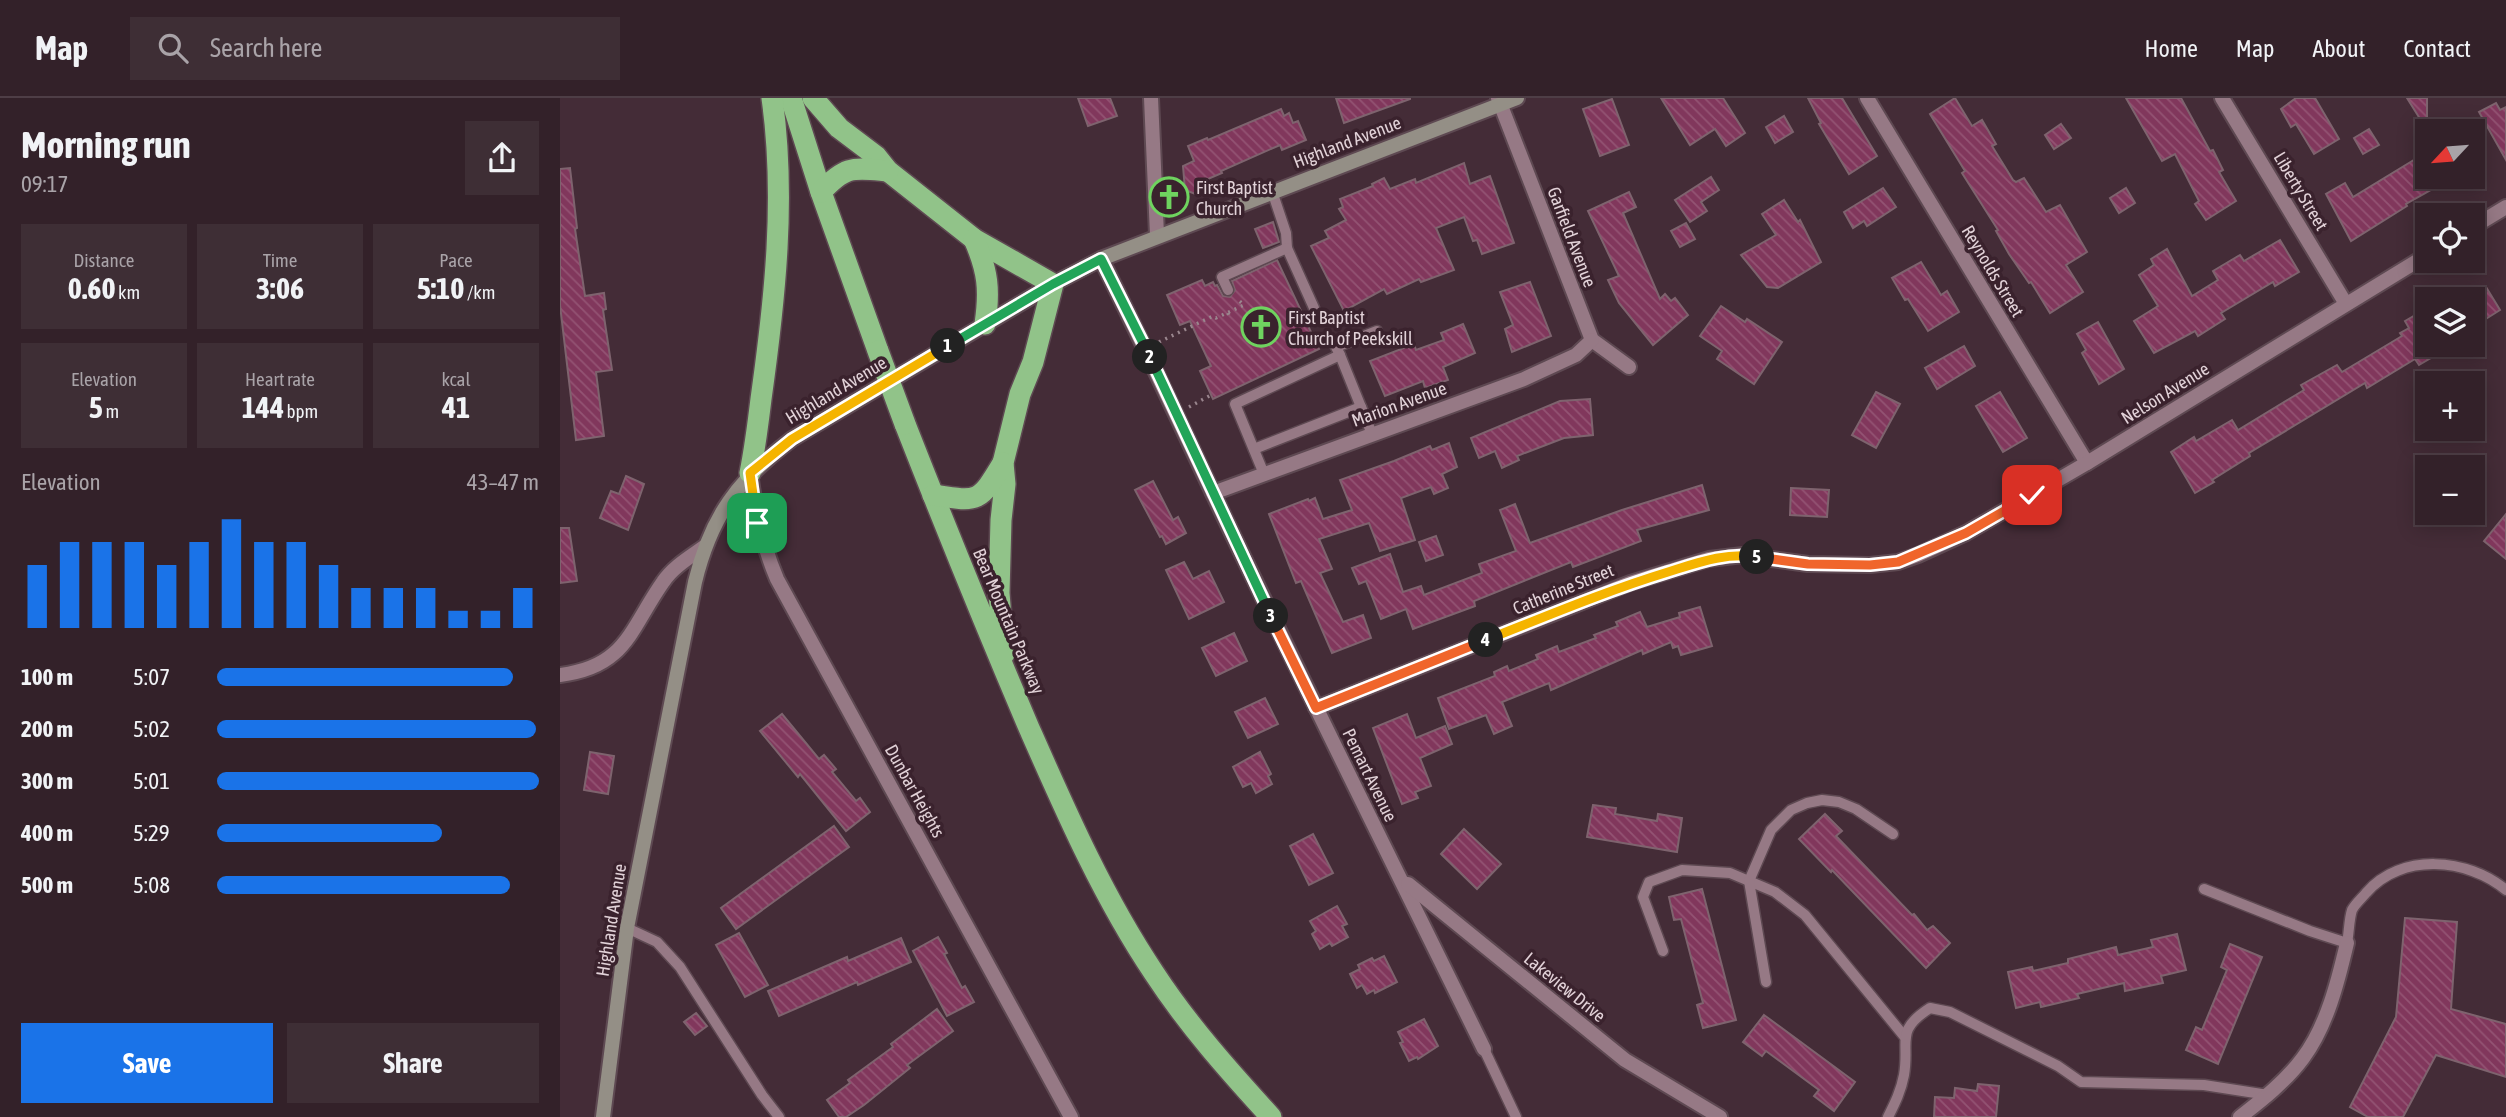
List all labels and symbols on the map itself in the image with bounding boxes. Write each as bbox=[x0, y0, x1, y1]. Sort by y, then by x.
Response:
street label: Highland Avenue bbox=[1290, 112, 1404, 172]
north arrow bbox=[2415, 119, 2485, 189]
street label: Liberty Street bbox=[2269, 148, 2333, 234]
church icon: First Baptist Church bbox=[1148, 176, 1190, 218]
place label: First Baptist Church bbox=[1196, 177, 1273, 219]
street label: Garfield Avenue bbox=[1543, 184, 1601, 290]
street label: Reynolds Street bbox=[1957, 221, 2029, 321]
church icon: First Baptist Church of Peekskill bbox=[1240, 306, 1282, 348]
place label: First Baptist Church of Peekskill bbox=[1288, 307, 1413, 349]
pin: 1 bbox=[930, 328, 966, 364]
pin: 2 bbox=[1132, 340, 1168, 374]
street label: Highland Avenue bbox=[782, 352, 890, 428]
street label: Nelson Avenue bbox=[2117, 358, 2213, 428]
street label: Marion Avenue bbox=[1349, 377, 1449, 431]
pin bbox=[2002, 465, 2062, 525]
pin bbox=[727, 493, 787, 553]
pin: 5 bbox=[1740, 540, 1774, 574]
street label: Bear Mountain Parkway bbox=[969, 545, 1049, 697]
street label: Catherine Street bbox=[1510, 559, 1616, 619]
pin: 3 bbox=[1254, 598, 1288, 634]
pin: 4 bbox=[1468, 622, 1504, 658]
street label: Pemart Avenue bbox=[1338, 725, 1402, 825]
street label: Dunbar Heights bbox=[881, 741, 949, 841]
street label: Highland Avenue bbox=[592, 862, 630, 978]
street label: Lakeview Drive bbox=[1520, 948, 1610, 1026]

